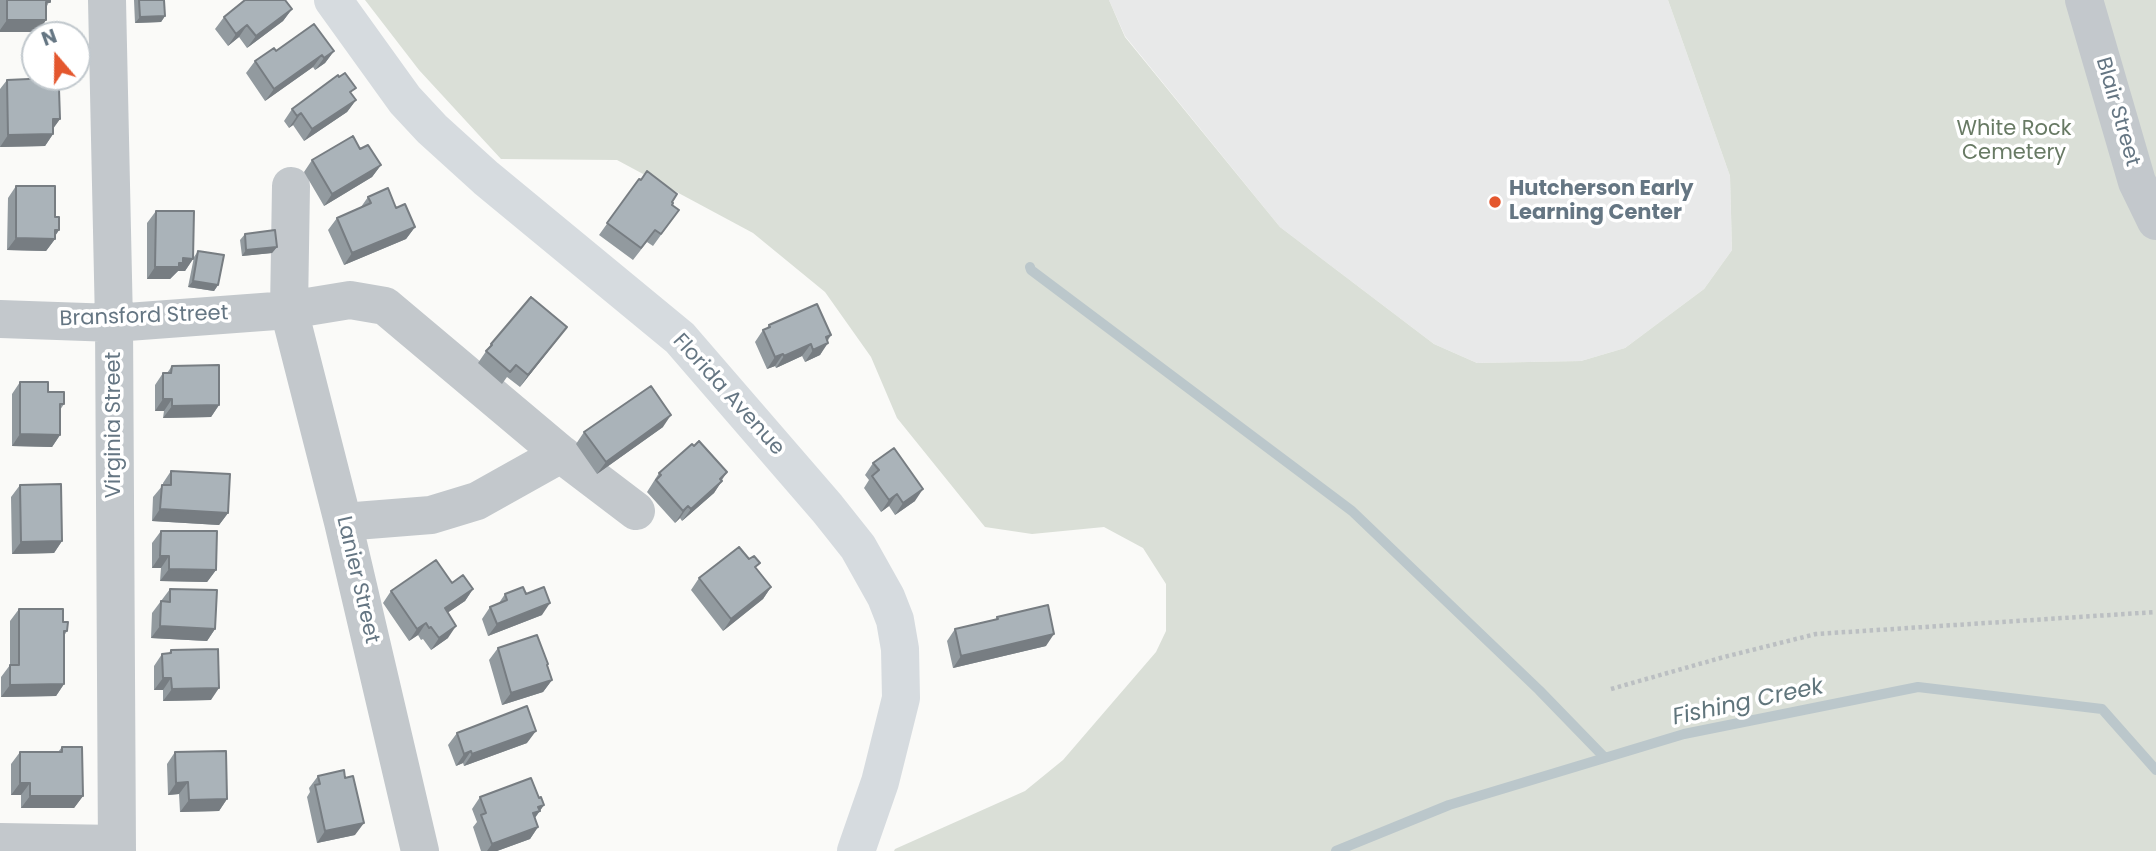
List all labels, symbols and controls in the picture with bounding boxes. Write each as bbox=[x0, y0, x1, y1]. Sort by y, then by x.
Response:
north arrow bbox=[21, 21, 91, 91]
text: N bbox=[38, 23, 61, 53]
street label: Blair Street bbox=[2089, 55, 2145, 169]
park label: White Rock Cemetery bbox=[1956, 117, 2072, 167]
place label: Hutcherson Early Learning Center bbox=[1509, 177, 1694, 227]
marker: Hutcherson Early Learning Center bbox=[1487, 194, 1503, 210]
street label: Bransford Street bbox=[59, 301, 229, 333]
street label: Florida Avenue bbox=[667, 329, 789, 461]
street label: Virginia Street bbox=[102, 352, 128, 498]
street label: Lanier Street bbox=[330, 514, 384, 646]
water label: Fishing Creek bbox=[1670, 674, 1826, 732]

